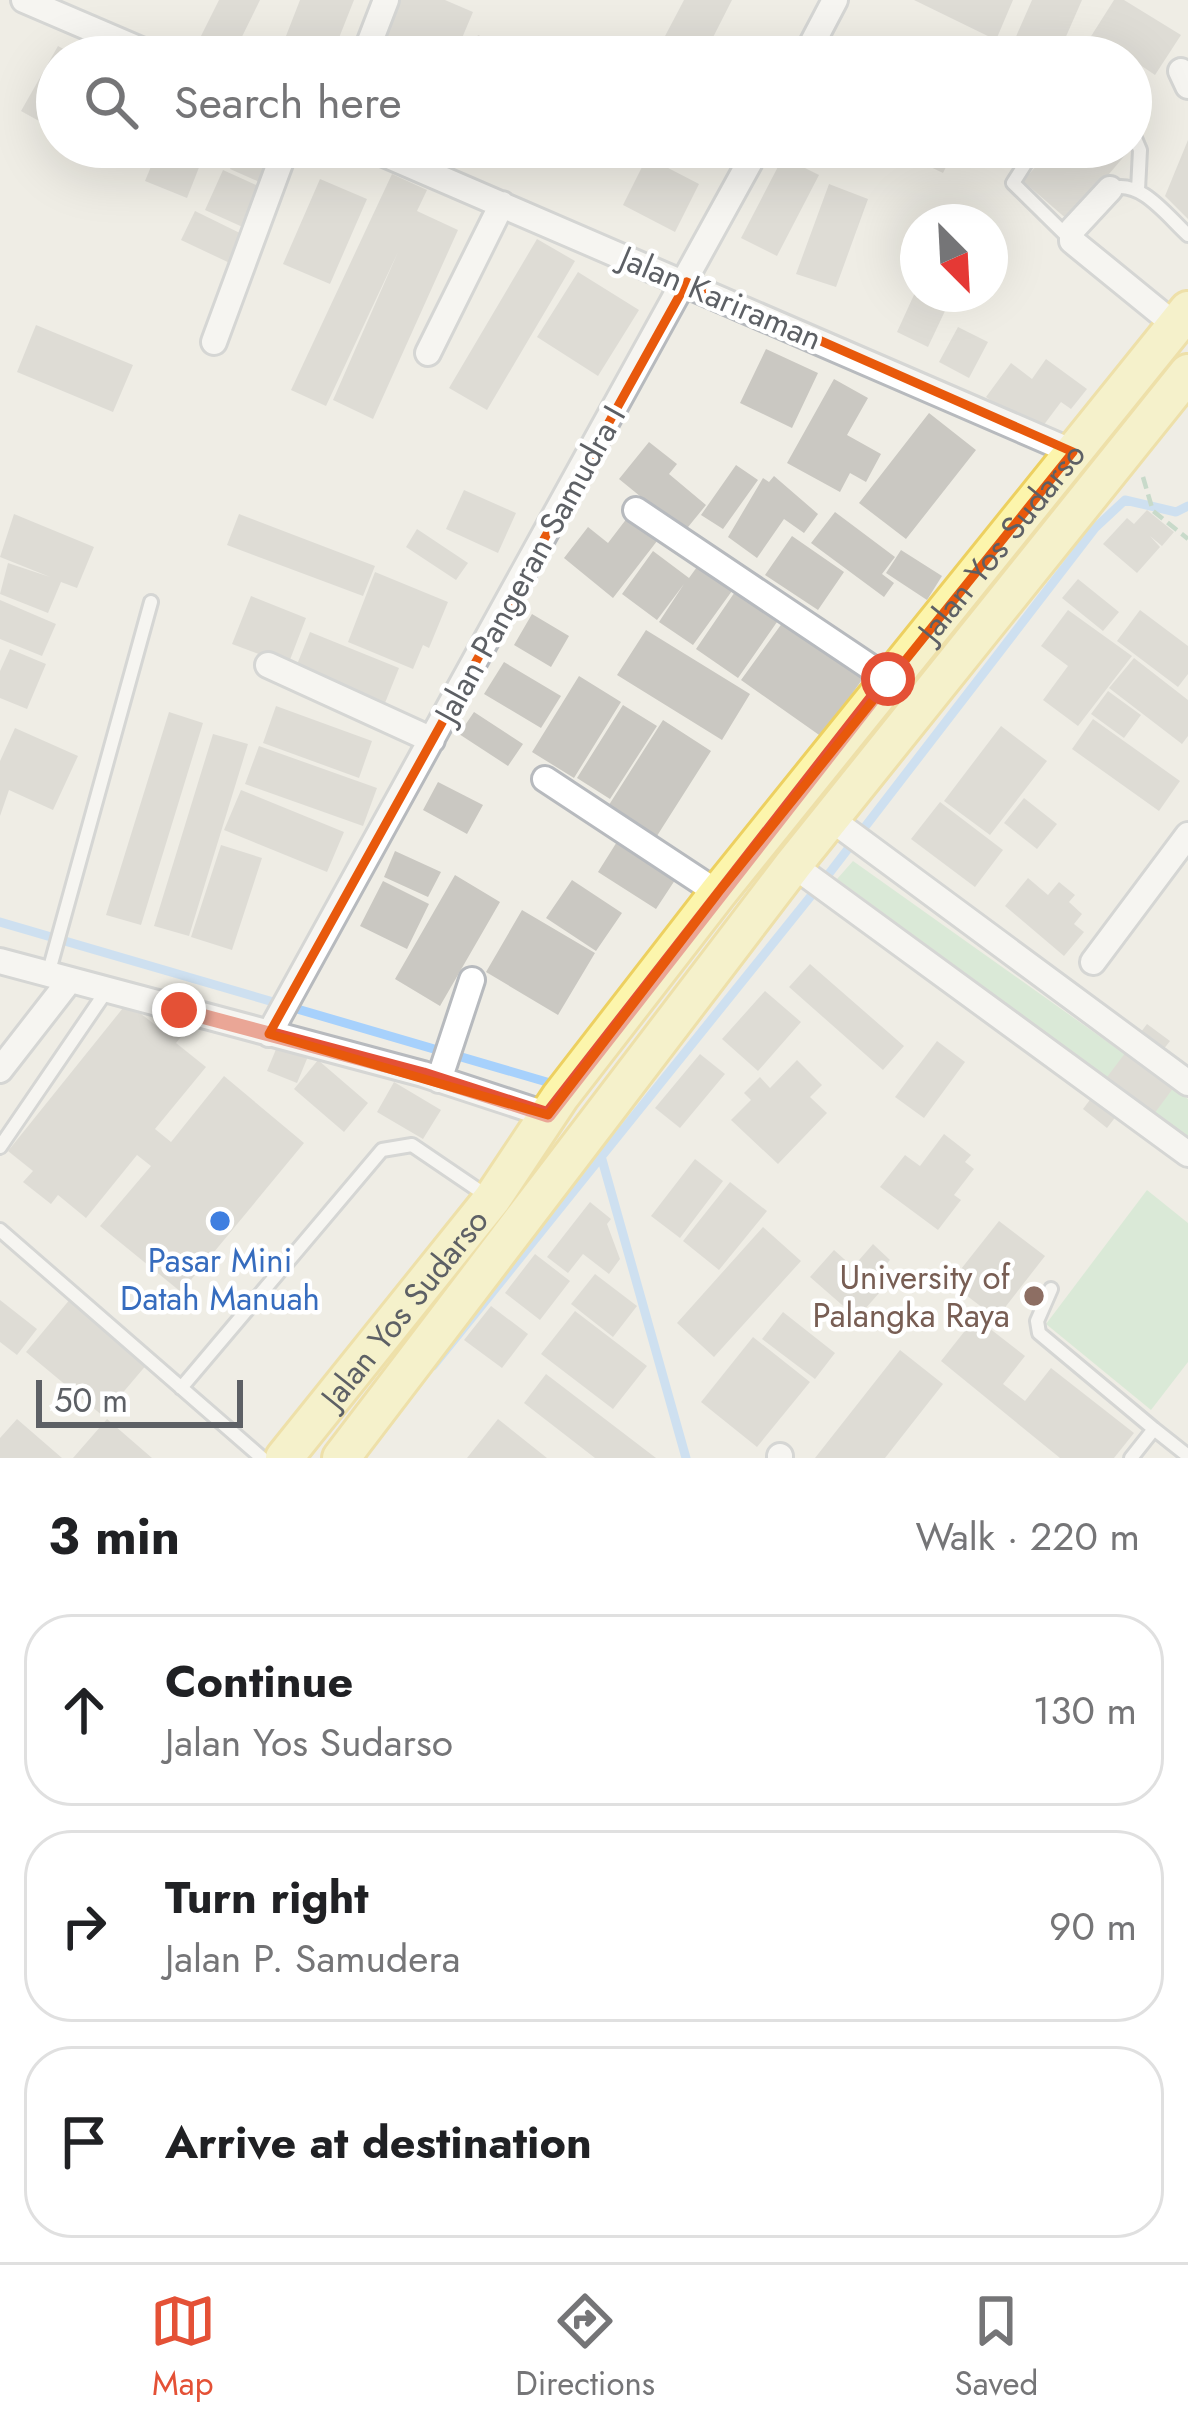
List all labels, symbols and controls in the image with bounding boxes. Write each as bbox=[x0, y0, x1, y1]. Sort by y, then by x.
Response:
search box bbox=[36, 36, 1152, 168]
icon: search bbox=[78, 69, 144, 135]
text: Search here bbox=[174, 70, 402, 135]
north arrow bbox=[900, 204, 1008, 312]
street label: Jalan Kariraman bbox=[609, 233, 829, 362]
street label: Jalan Pangeran Samudra I bbox=[421, 397, 637, 735]
street label: Jalan Yos Sudarso bbox=[904, 432, 1096, 654]
route start bbox=[861, 652, 915, 706]
route end bbox=[152, 983, 206, 1037]
street label: Jalan Yos Sudarso bbox=[307, 1199, 499, 1421]
marker: Pasar Mini Datah Manuah bbox=[207, 1208, 233, 1234]
place label: Pasar Mini Datah Manuah bbox=[120, 1237, 320, 1322]
place label: University of Palangka Raya bbox=[813, 1254, 1012, 1339]
marker: University of Palangka Raya bbox=[1021, 1283, 1047, 1309]
scale bar bbox=[36, 1374, 243, 1427]
text: 50 m bbox=[54, 1377, 128, 1424]
text: 3 min bbox=[48, 1499, 180, 1573]
text: Walk · 220 m bbox=[915, 1508, 1140, 1565]
text: Continue bbox=[165, 1649, 353, 1714]
icon: ahead bbox=[51, 1677, 117, 1743]
text: 130 m bbox=[1033, 1682, 1137, 1739]
text: Jalan Yos Sudarso bbox=[165, 1714, 453, 1771]
text: Turn right bbox=[165, 1865, 369, 1930]
icon: right bbox=[51, 1893, 117, 1959]
text: 90 m bbox=[1049, 1898, 1137, 1955]
text: Jalan P. Samudera bbox=[165, 1930, 461, 1987]
icon: arrive bbox=[51, 2109, 117, 2175]
text: Arrive at destination bbox=[165, 2110, 592, 2175]
tab: Map bbox=[150, 2288, 216, 2407]
tab: Directions bbox=[515, 2288, 655, 2407]
tab: Saved bbox=[955, 2288, 1038, 2407]

